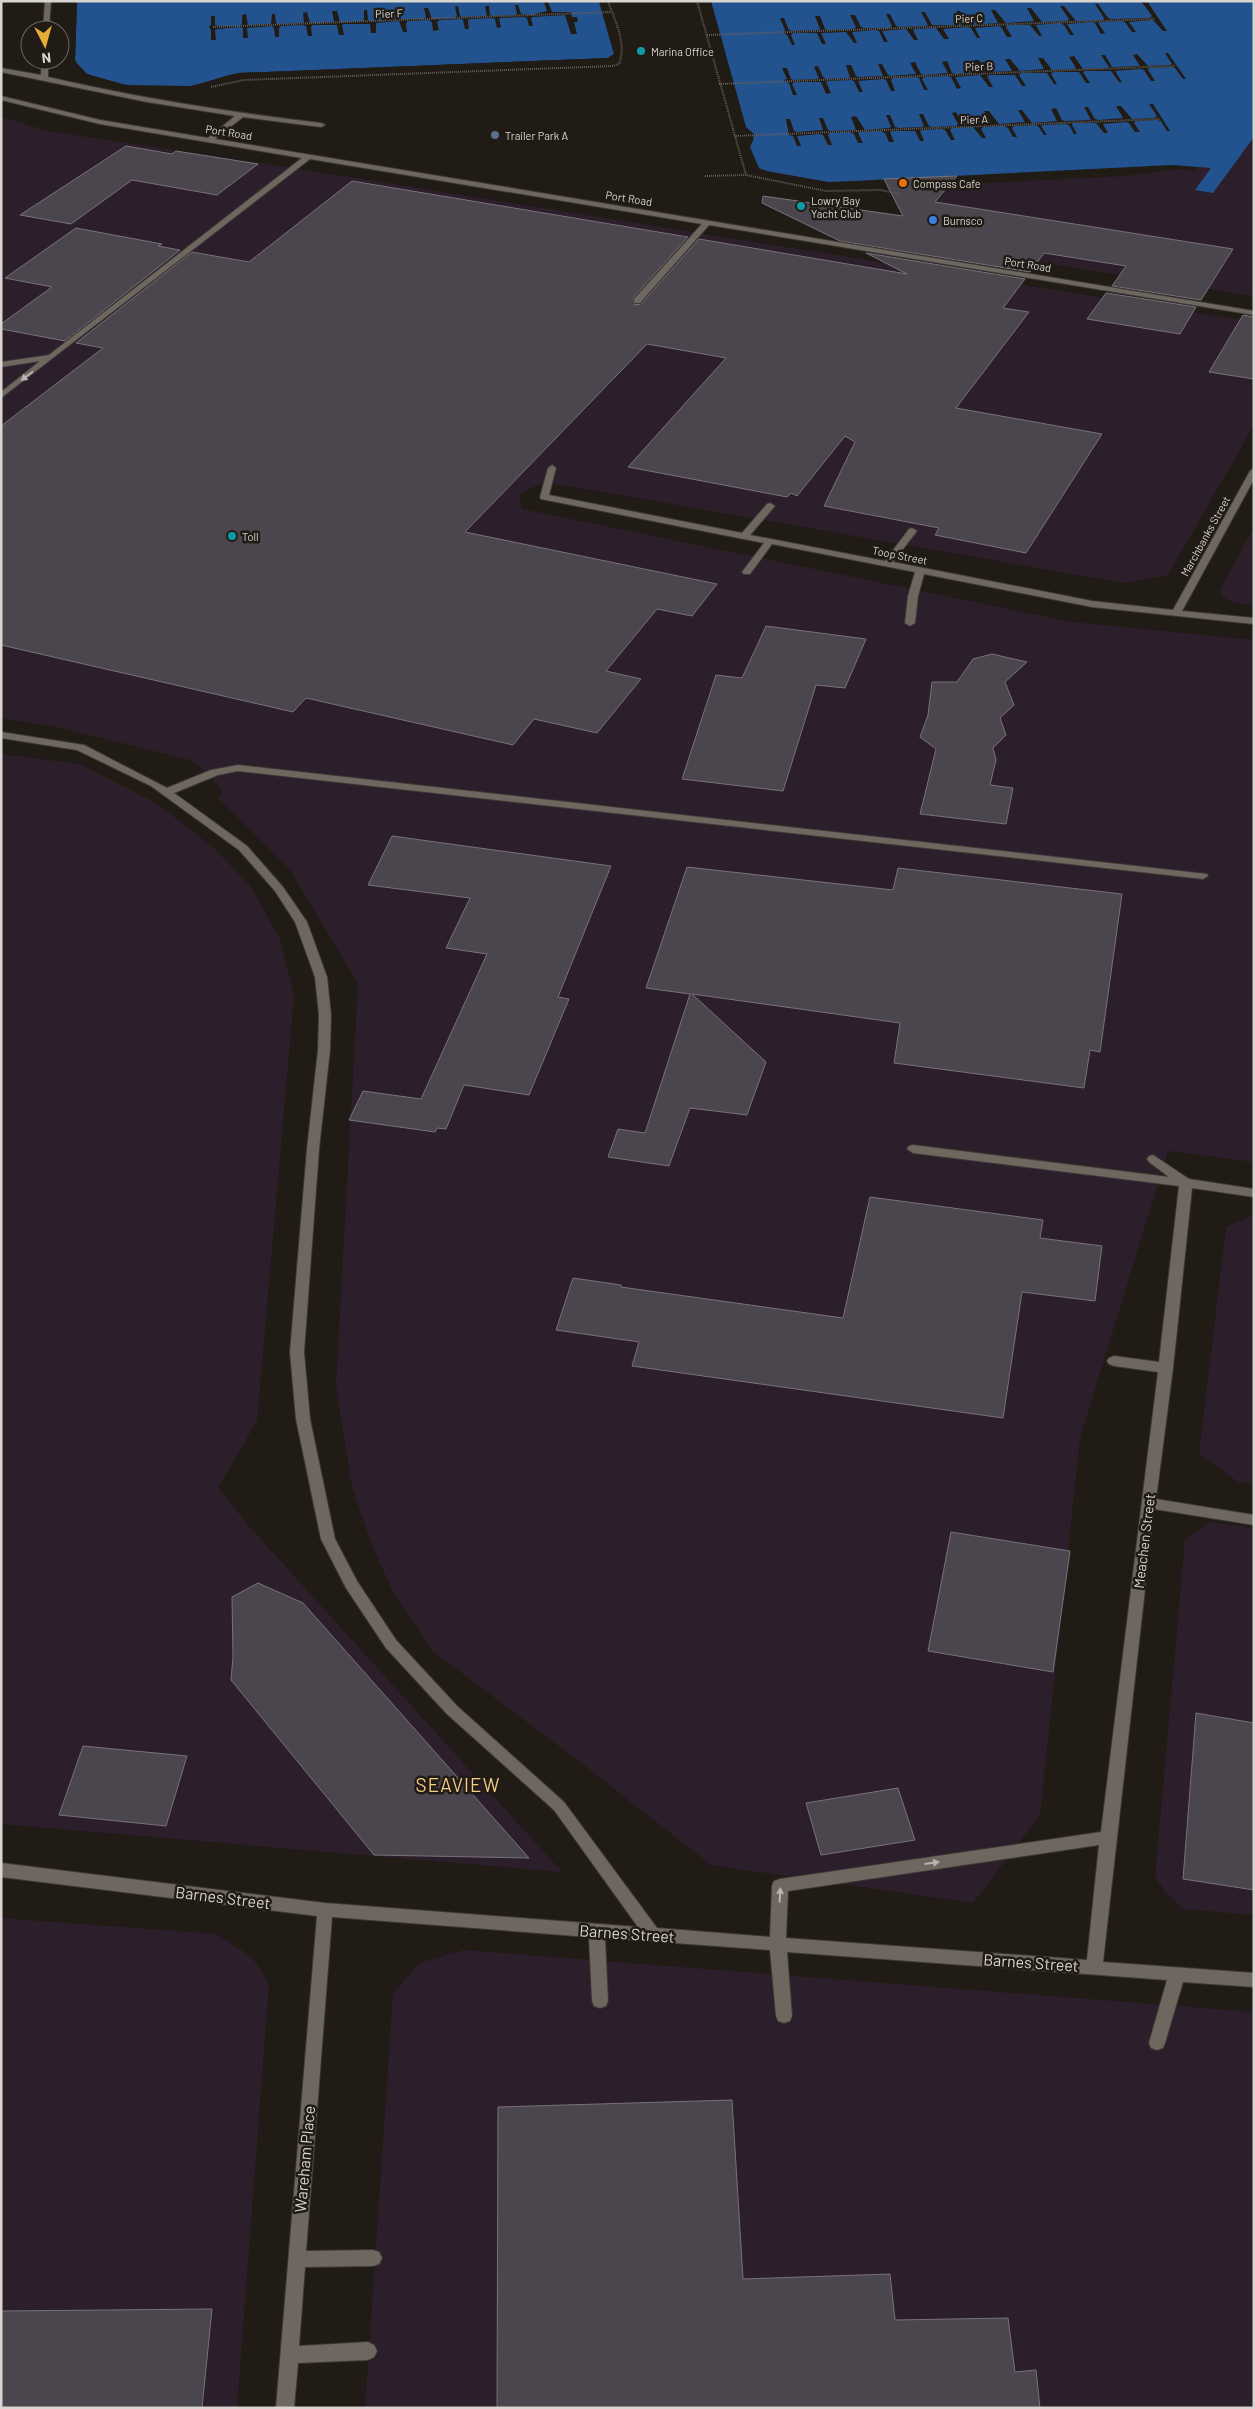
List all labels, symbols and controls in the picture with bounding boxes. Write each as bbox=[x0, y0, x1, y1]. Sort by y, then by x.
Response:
street label: Pier F bbox=[375, 6, 403, 20]
street label: Pier C bbox=[955, 11, 983, 25]
north arrow bbox=[20, 20, 70, 70]
marker: Marina Office bbox=[635, 45, 647, 57]
place label: Marina Office bbox=[651, 45, 714, 58]
text: N bbox=[41, 49, 52, 67]
street label: Pier B bbox=[965, 59, 993, 73]
street label: Pier A bbox=[960, 112, 989, 126]
street label: Port Road bbox=[205, 122, 253, 142]
marker: Trailer Park A bbox=[489, 129, 501, 141]
place label: Trailer Park A bbox=[505, 129, 568, 142]
marker: Compass Cafe bbox=[897, 177, 909, 189]
place label: Compass Cafe bbox=[913, 177, 981, 190]
street label: Port Road bbox=[605, 188, 653, 208]
place label: Lowry Bay Yacht Club bbox=[811, 194, 861, 220]
marker: Lowry Bay Yacht Club bbox=[795, 200, 807, 212]
marker: Burnsco bbox=[927, 214, 939, 226]
place label: Burnsco bbox=[943, 214, 983, 227]
street label: Port Road bbox=[1004, 254, 1052, 274]
one-way arrow bbox=[21, 371, 34, 382]
street label: Marchbanks Street bbox=[1178, 494, 1232, 578]
marker: Toll bbox=[226, 530, 238, 542]
place label: Toll bbox=[242, 530, 259, 543]
street label: Toop Street bbox=[871, 543, 929, 567]
street label: Meachen Street bbox=[1130, 1493, 1158, 1589]
district label: SEAVIEW bbox=[416, 1773, 500, 1796]
one-way arrow bbox=[924, 1859, 940, 1867]
street label: Barnes Street bbox=[174, 1882, 272, 1912]
one-way arrow bbox=[776, 1887, 784, 1903]
street label: Barnes Street bbox=[579, 1920, 675, 1946]
street label: Barnes Street bbox=[983, 1949, 1079, 1975]
street label: Wareham Place bbox=[290, 2105, 318, 2213]

